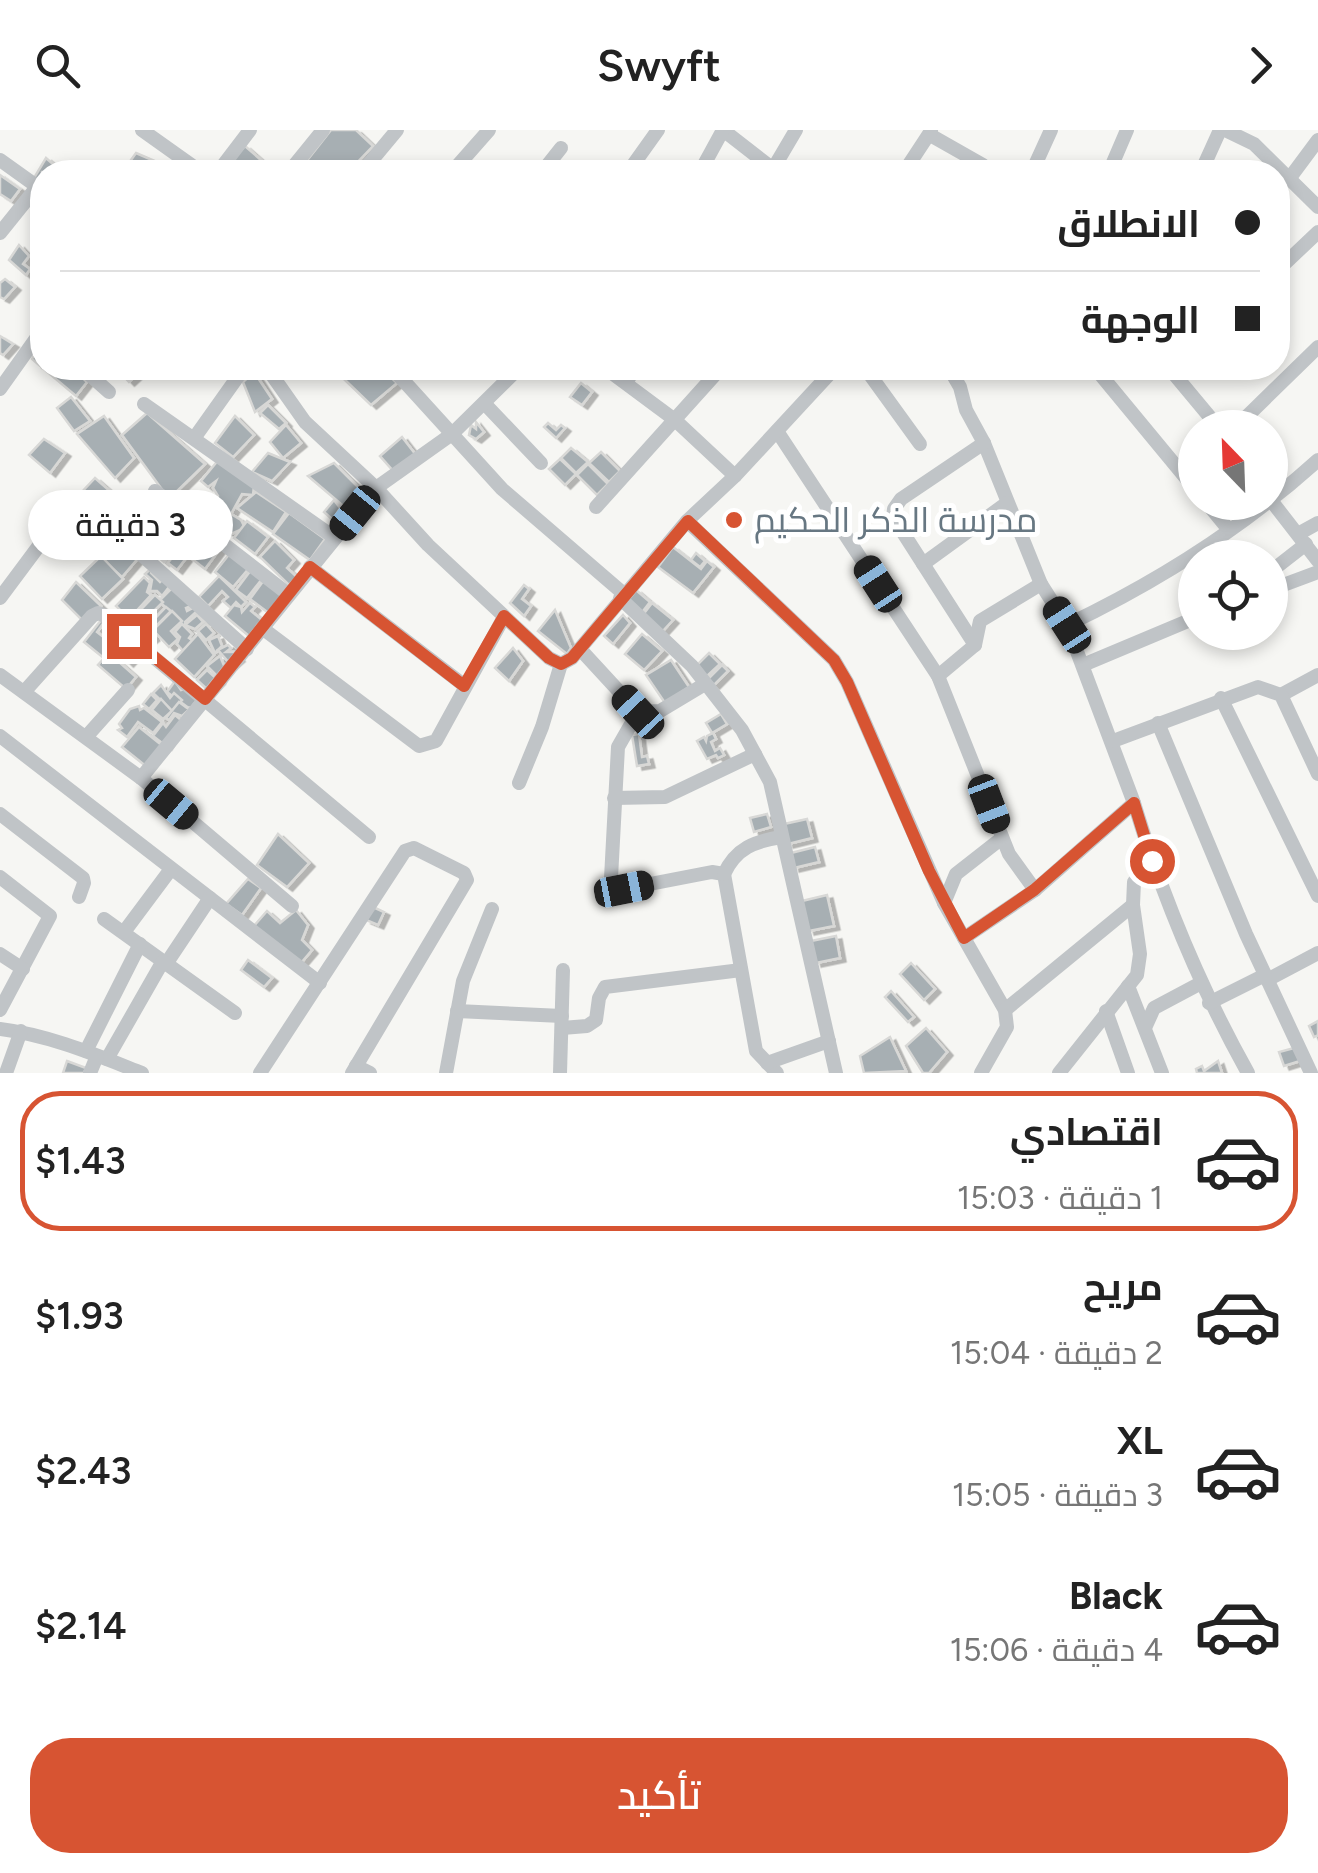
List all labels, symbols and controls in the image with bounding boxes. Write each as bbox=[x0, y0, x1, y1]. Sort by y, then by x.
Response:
icon: search bbox=[30, 38, 85, 93]
text: Swyft bbox=[597, 38, 721, 92]
icon: forward bbox=[1233, 38, 1288, 93]
text: الانطلاق bbox=[1057, 201, 1200, 247]
text: الوجهة bbox=[1081, 297, 1200, 343]
north arrow bbox=[1178, 410, 1288, 520]
map controls bbox=[1178, 410, 1288, 650]
car bbox=[324, 480, 386, 546]
callout: 3 دقيقة bbox=[27, 491, 232, 561]
place label: مدرسة الذكر الحكيم bbox=[754, 499, 1038, 544]
text: 3 دقيقة bbox=[75, 506, 186, 544]
marker: مدرسة الذكر الحكيم bbox=[723, 509, 745, 531]
button: locate bbox=[1178, 540, 1288, 650]
car bbox=[849, 551, 907, 617]
car bbox=[1038, 592, 1096, 658]
route end bbox=[107, 614, 152, 659]
car bbox=[607, 680, 669, 744]
car bbox=[964, 771, 1014, 837]
car bbox=[138, 773, 204, 835]
route start bbox=[1130, 839, 1175, 884]
car bbox=[592, 869, 656, 909]
text: اقتصادي bbox=[1010, 1109, 1163, 1155]
icon: car bbox=[1193, 1116, 1283, 1206]
text: $1.43 bbox=[35, 1138, 126, 1184]
text: 1 دقيقة · 15:03 bbox=[957, 1179, 1163, 1217]
text: مريح bbox=[1083, 1264, 1163, 1310]
icon: car bbox=[1193, 1271, 1283, 1361]
text: $1.93 bbox=[35, 1293, 124, 1339]
text: 2 دقيقة · 15:04 bbox=[950, 1334, 1163, 1372]
text: XL bbox=[1117, 1418, 1163, 1464]
icon: car bbox=[1193, 1426, 1283, 1516]
text: $2.43 bbox=[35, 1448, 132, 1494]
text: 3 دقيقة · 15:05 bbox=[952, 1476, 1163, 1514]
text: Black bbox=[1069, 1573, 1163, 1619]
icon: car bbox=[1193, 1581, 1283, 1671]
text: $2.14 bbox=[35, 1603, 127, 1649]
text: 4 دقيقة · 15:06 bbox=[950, 1631, 1163, 1669]
button: تأكيد bbox=[30, 1738, 1288, 1853]

